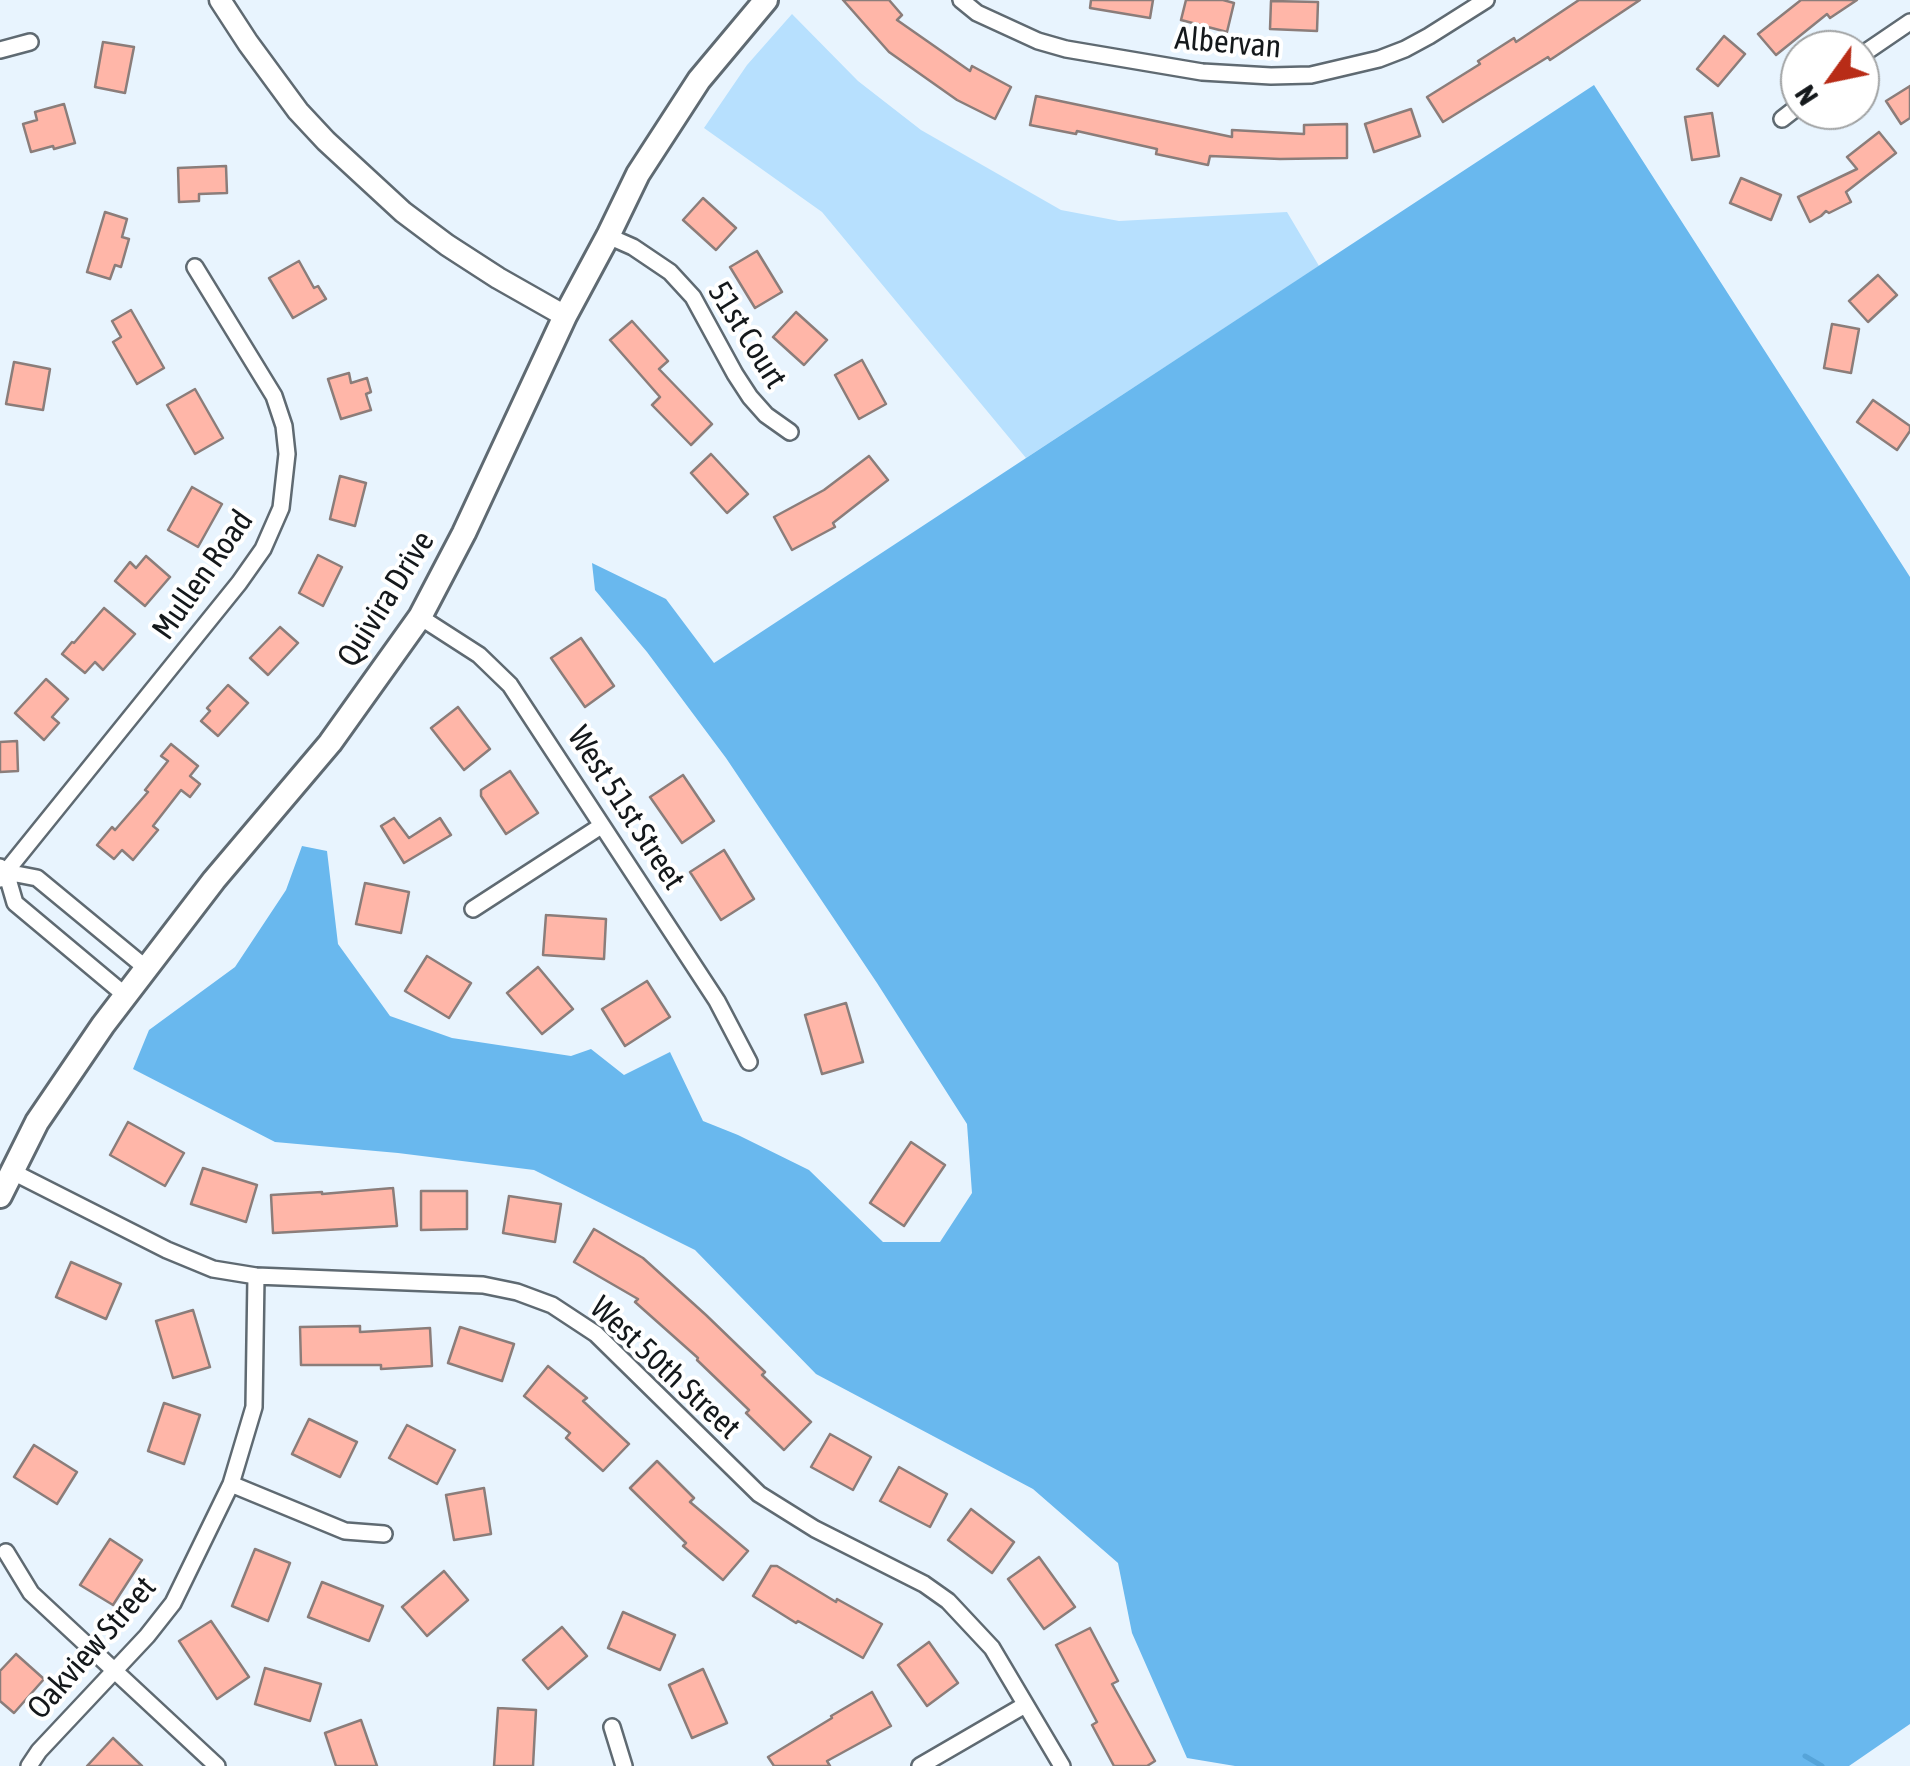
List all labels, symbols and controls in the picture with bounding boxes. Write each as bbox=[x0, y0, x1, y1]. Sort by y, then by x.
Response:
street label: Albervan bbox=[1173, 19, 1283, 67]
north arrow bbox=[1780, 30, 1880, 130]
text: N bbox=[1789, 80, 1824, 111]
street label: 51st Court bbox=[699, 275, 795, 395]
street label: Mullen Road bbox=[145, 503, 261, 647]
street label: Quivira Drive bbox=[329, 524, 443, 674]
street label: West 51st Street bbox=[559, 719, 693, 897]
street label: West 50th Street bbox=[582, 1289, 748, 1447]
street label: Oakview Street bbox=[20, 1569, 164, 1727]

